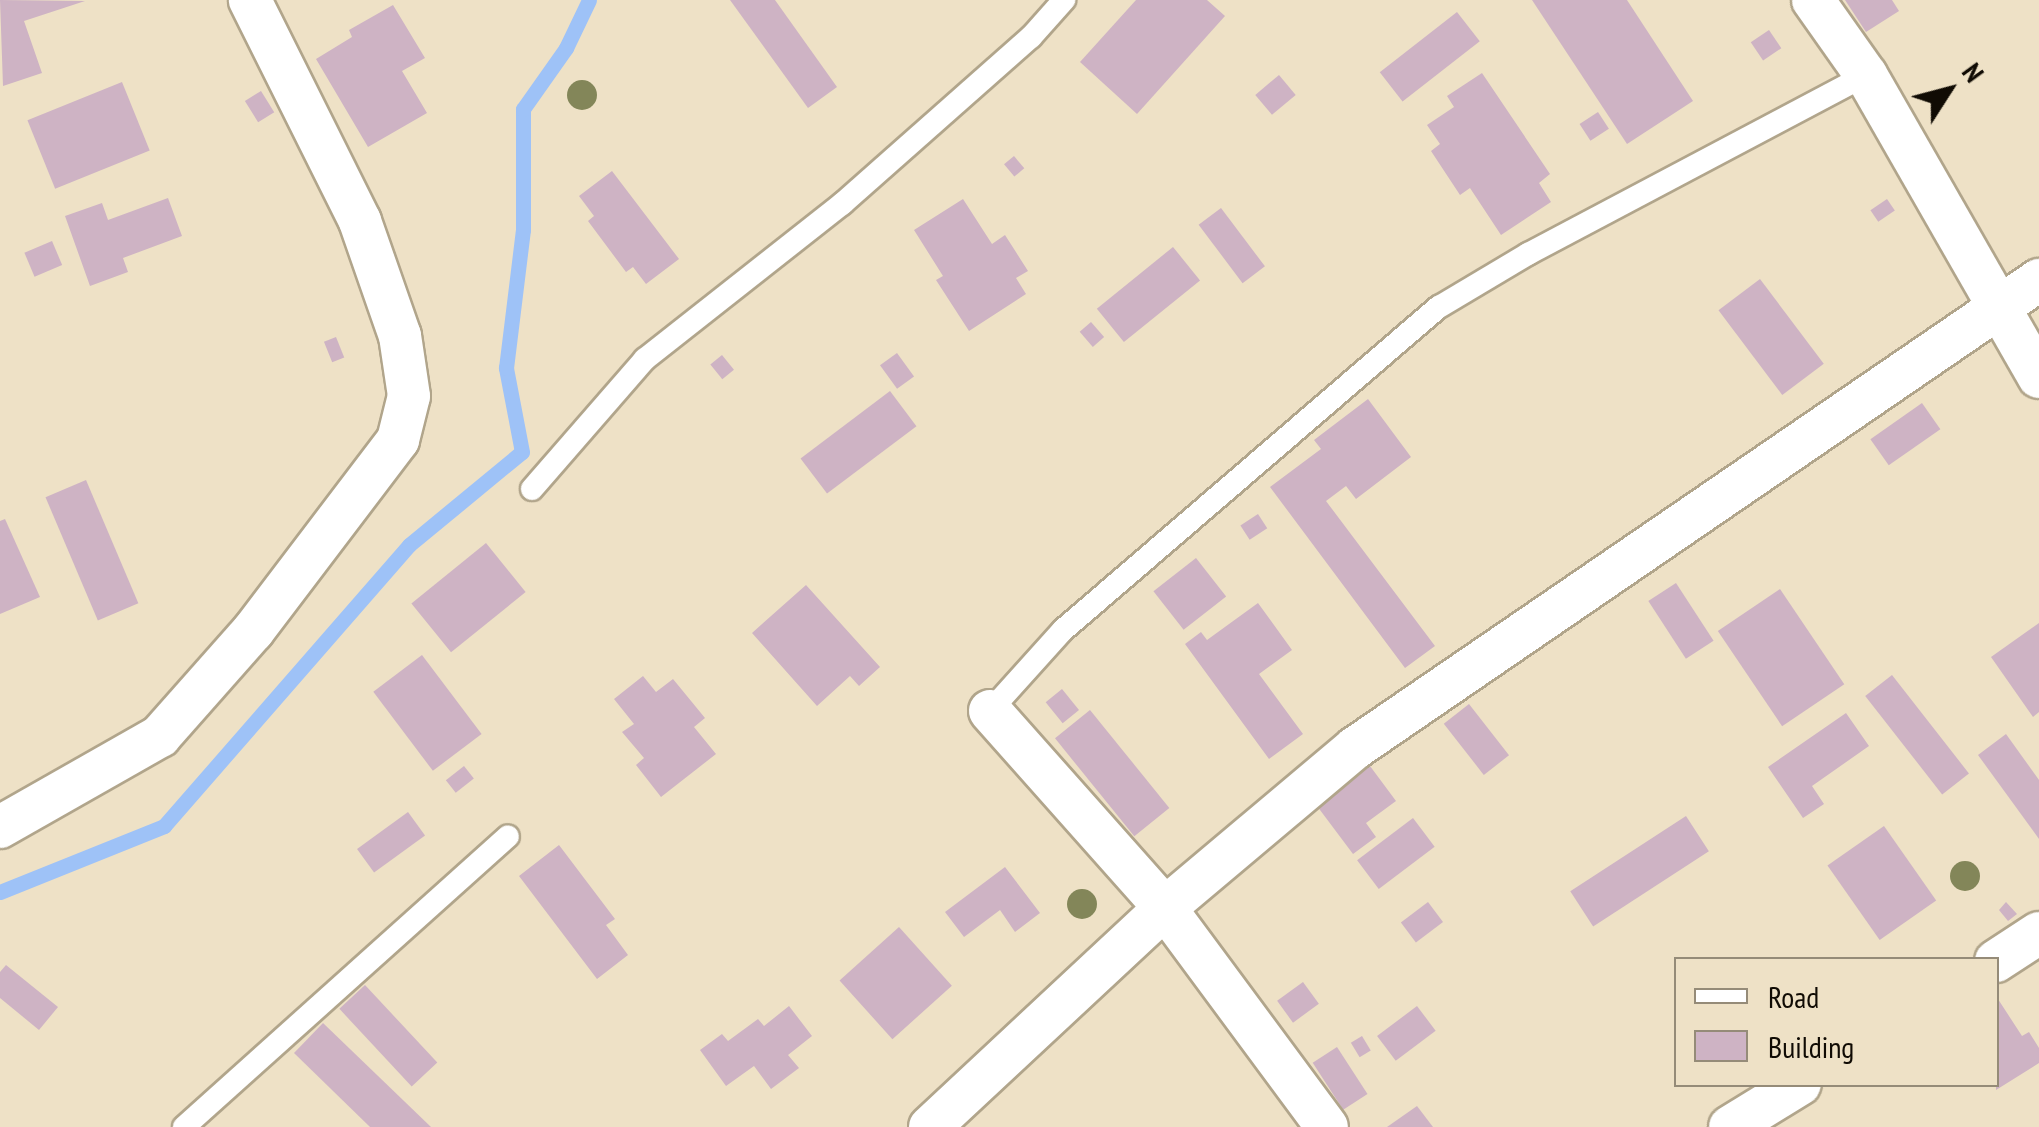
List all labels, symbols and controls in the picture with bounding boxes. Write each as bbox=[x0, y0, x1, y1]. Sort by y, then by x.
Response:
north arrow bbox=[1899, 40, 1999, 140]
text: N bbox=[1954, 55, 1993, 89]
legend bbox=[1674, 957, 1999, 1087]
text: Road bbox=[1768, 977, 1819, 1016]
text: Building bbox=[1768, 1027, 1854, 1066]

